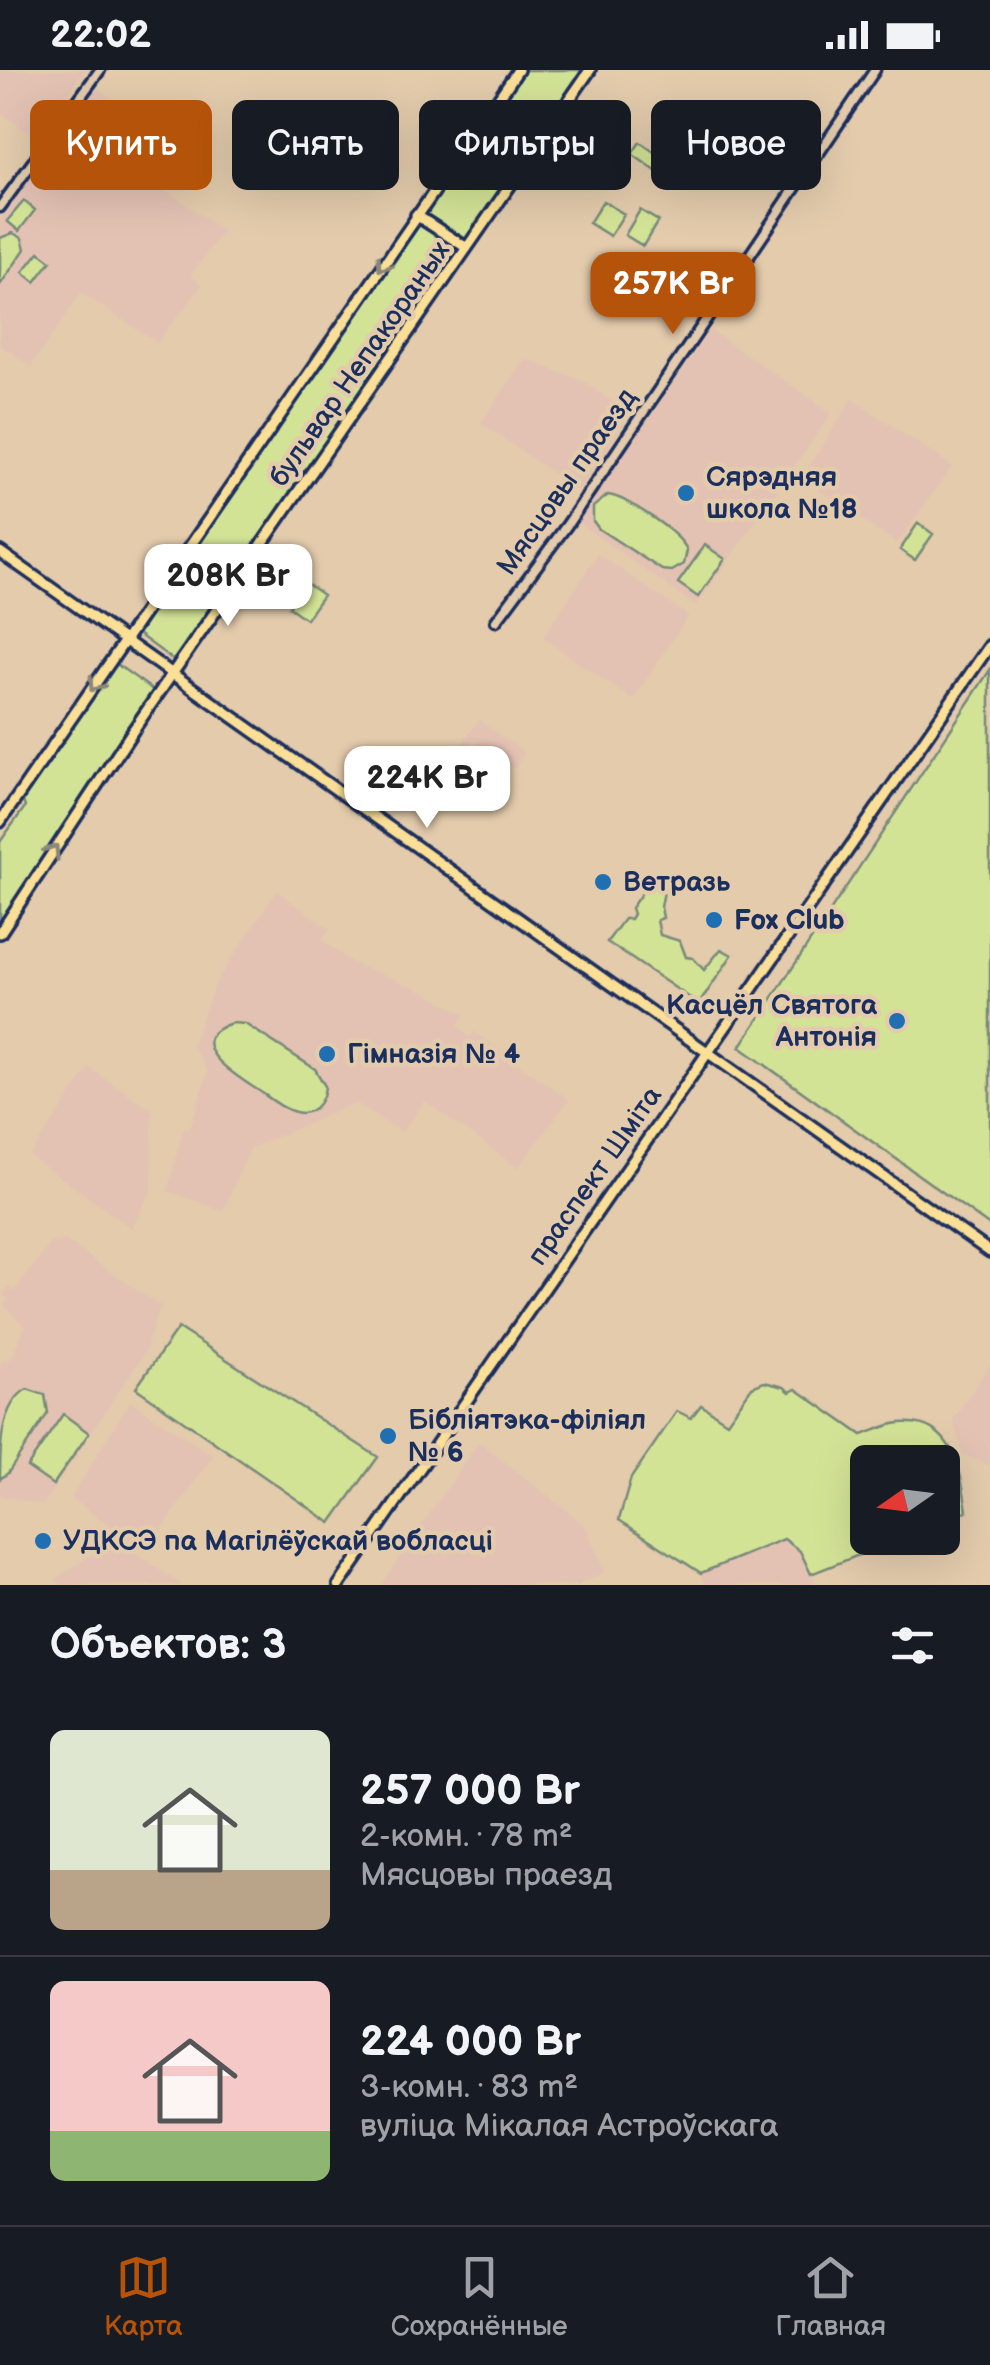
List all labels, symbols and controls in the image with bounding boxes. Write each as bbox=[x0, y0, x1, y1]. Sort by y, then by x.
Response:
text: 22:02 bbox=[50, 13, 151, 58]
chip: Купить bbox=[30, 100, 212, 190]
chip: Снять bbox=[232, 100, 399, 190]
chip: Фильтры bbox=[419, 100, 631, 190]
chip: Новое bbox=[651, 100, 821, 190]
street label: бульвар Непакораных bbox=[263, 235, 457, 493]
pin: 257K Br bbox=[581, 252, 765, 337]
one-way arrow bbox=[377, 254, 395, 273]
text: 257K Br bbox=[612, 265, 734, 304]
street label: Мясцовы праезд bbox=[490, 382, 644, 582]
place label: Сярэдняя школа №18 bbox=[706, 461, 858, 526]
marker: Сярэдняя школа №18 bbox=[675, 482, 697, 504]
pin: 208K Br bbox=[136, 544, 320, 629]
text: 208K Br bbox=[166, 557, 290, 596]
one-way arrow bbox=[89, 674, 107, 693]
pin: 224K Br bbox=[335, 746, 519, 831]
text: 224K Br bbox=[366, 759, 488, 798]
one-way arrow bbox=[40, 844, 59, 862]
place label: Ветразь bbox=[623, 866, 731, 899]
marker: Ветразь bbox=[592, 871, 614, 893]
place label: Fox Club bbox=[734, 904, 845, 937]
marker: Fox Club bbox=[703, 909, 725, 931]
place label: Касцёл Святога Антонія bbox=[666, 989, 878, 1054]
marker: Касцёл Святога Антонія bbox=[886, 1010, 908, 1032]
place label: Гімназія № 4 bbox=[347, 1038, 521, 1071]
marker: Гімназія № 4 bbox=[316, 1043, 338, 1065]
street label: праспект Шміта bbox=[521, 1080, 669, 1272]
place label: Бібліятэка-філіял № 6 bbox=[408, 1404, 646, 1469]
marker: Бібліятэка-філіял № 6 bbox=[377, 1425, 399, 1447]
north arrow bbox=[850, 1445, 960, 1555]
map controls bbox=[850, 1445, 960, 1555]
place label: УДКСЭ па Магілёўскай вобласці bbox=[63, 1525, 493, 1558]
marker: УДКСЭ па Магілёўскай вобласці bbox=[32, 1530, 54, 1552]
icon: filters bbox=[885, 1618, 940, 1673]
text: Объектов: 3 bbox=[50, 1620, 286, 1671]
text: 257 000 Br bbox=[360, 1766, 580, 1817]
icon: home bbox=[130, 1770, 250, 1890]
text: 2-комн. · 78 m² bbox=[360, 1817, 573, 1856]
text: Мясцовы праезд bbox=[360, 1856, 612, 1895]
text: 224 000 Br bbox=[360, 2017, 581, 2068]
icon: home bbox=[130, 2021, 250, 2141]
text: 3-комн. · 83 m² bbox=[360, 2068, 578, 2107]
text: вуліца Мікалая Астроўскага bbox=[360, 2107, 779, 2146]
tab: Карта bbox=[104, 2250, 183, 2343]
tab: Сохранённые bbox=[391, 2250, 568, 2343]
tab: Главная bbox=[776, 2250, 886, 2343]

